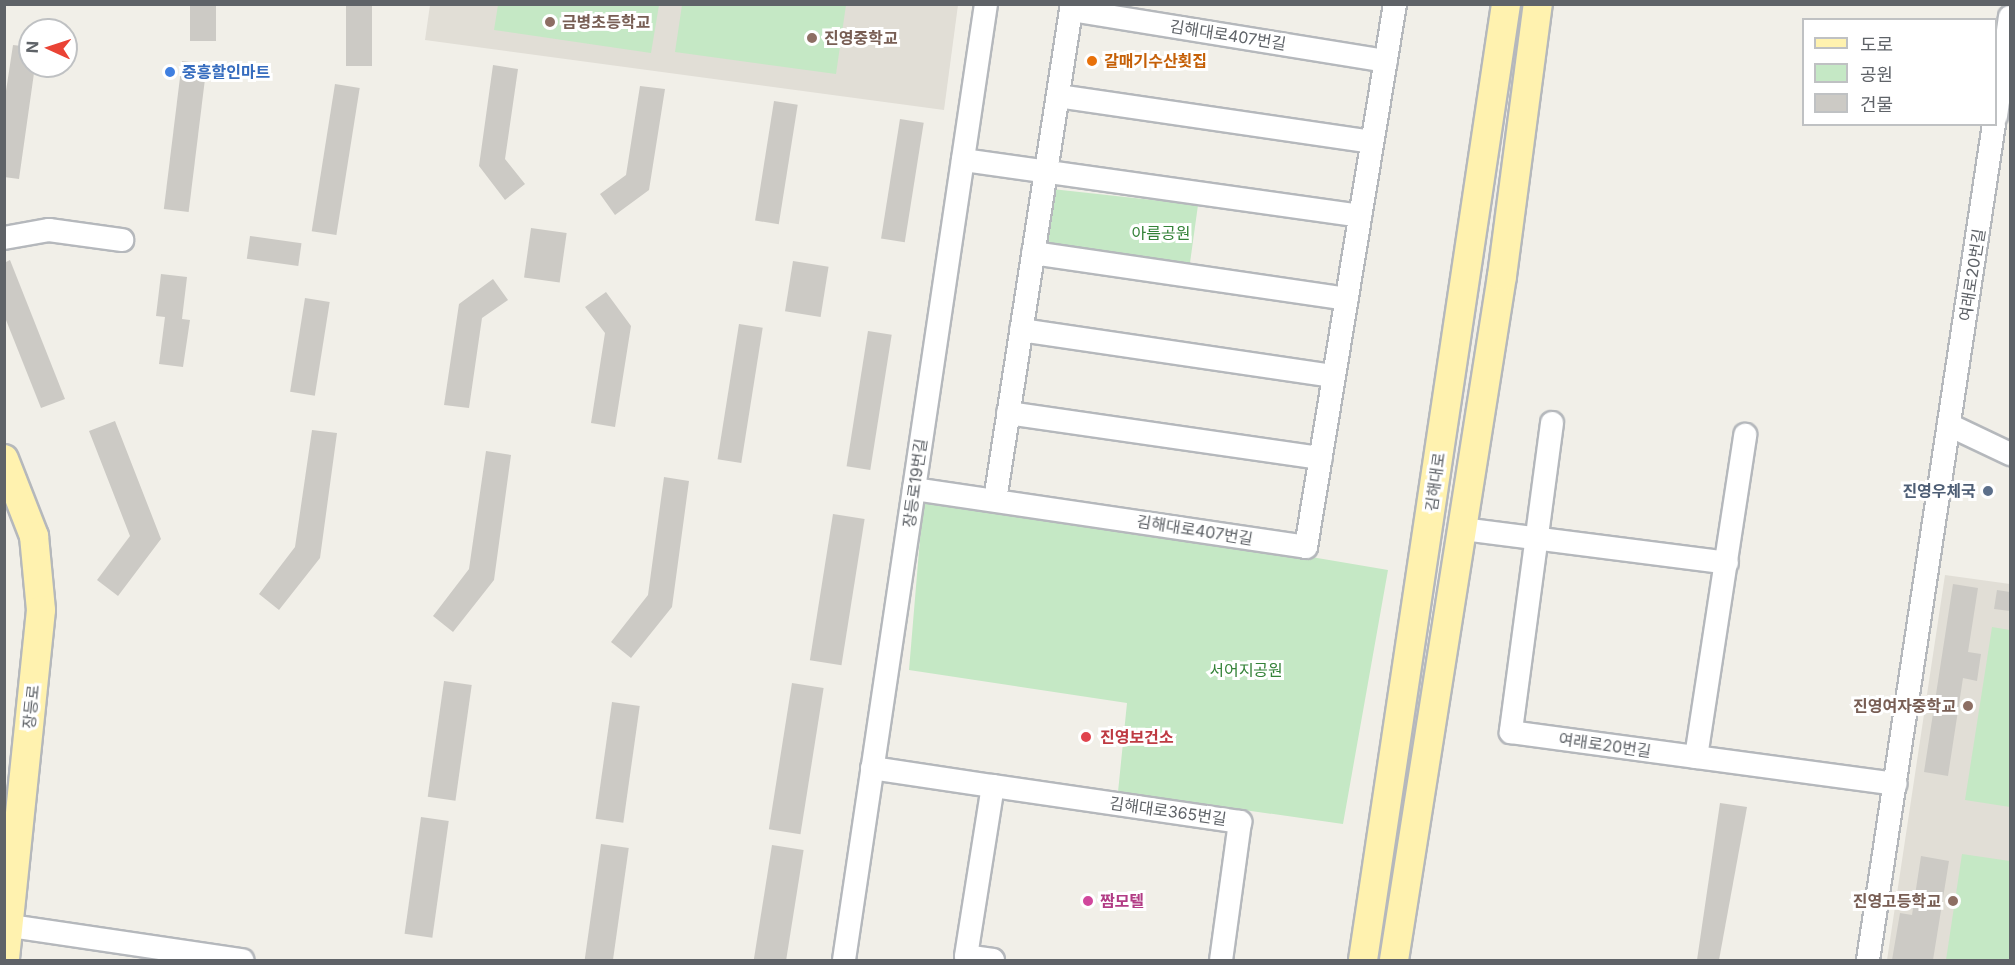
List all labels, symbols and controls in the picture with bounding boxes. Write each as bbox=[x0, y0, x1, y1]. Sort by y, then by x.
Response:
place label: 금병초등학교 bbox=[562, 12, 650, 32]
marker: 금병초등학교 bbox=[543, 15, 557, 29]
street label: 김해대로407번길 bbox=[1168, 16, 1288, 54]
north arrow bbox=[18, 18, 78, 78]
legend bbox=[1802, 18, 1997, 126]
place label: 진영중학교 bbox=[824, 28, 898, 48]
marker: 진영중학교 bbox=[805, 31, 819, 45]
text: 도로 bbox=[1860, 34, 1893, 55]
text: N bbox=[22, 41, 42, 54]
place label: 갈매기수산횟집 bbox=[1104, 51, 1207, 71]
marker: 갈매기수산횟집 bbox=[1085, 54, 1099, 68]
place label: 중흥할인마트 bbox=[182, 62, 270, 82]
text: 공원 bbox=[1860, 64, 1893, 85]
marker: 중흥할인마트 bbox=[163, 65, 177, 79]
text: 건물 bbox=[1860, 94, 1893, 115]
park label: 아름공원 bbox=[1132, 223, 1190, 243]
street label: 여래로20번길 bbox=[1955, 227, 1989, 323]
street label: 장등로19번길 bbox=[899, 437, 931, 529]
street label: 김해대로 bbox=[1421, 452, 1449, 512]
place label: 진영우체국 bbox=[1902, 481, 1976, 501]
marker: 진영우체국 bbox=[1981, 484, 1995, 498]
street label: 김해대로407번길 bbox=[1135, 511, 1255, 549]
park label: 서어지공원 bbox=[1209, 660, 1283, 680]
street label: 장등로 bbox=[19, 684, 43, 730]
place label: 진영여자중학교 bbox=[1853, 696, 1956, 716]
marker: 진영여자중학교 bbox=[1961, 699, 1975, 713]
place label: 진영보건소 bbox=[1100, 727, 1174, 747]
marker: 진영보건소 bbox=[1077, 728, 1095, 746]
street label: 여래로20번길 bbox=[1557, 729, 1653, 761]
street label: 김해대로365번길 bbox=[1108, 793, 1228, 829]
place label: 짬모텔 bbox=[1100, 891, 1144, 911]
place label: 진영고등학교 bbox=[1853, 891, 1941, 911]
marker: 짬모텔 bbox=[1081, 894, 1095, 908]
marker: 진영고등학교 bbox=[1946, 894, 1960, 908]

